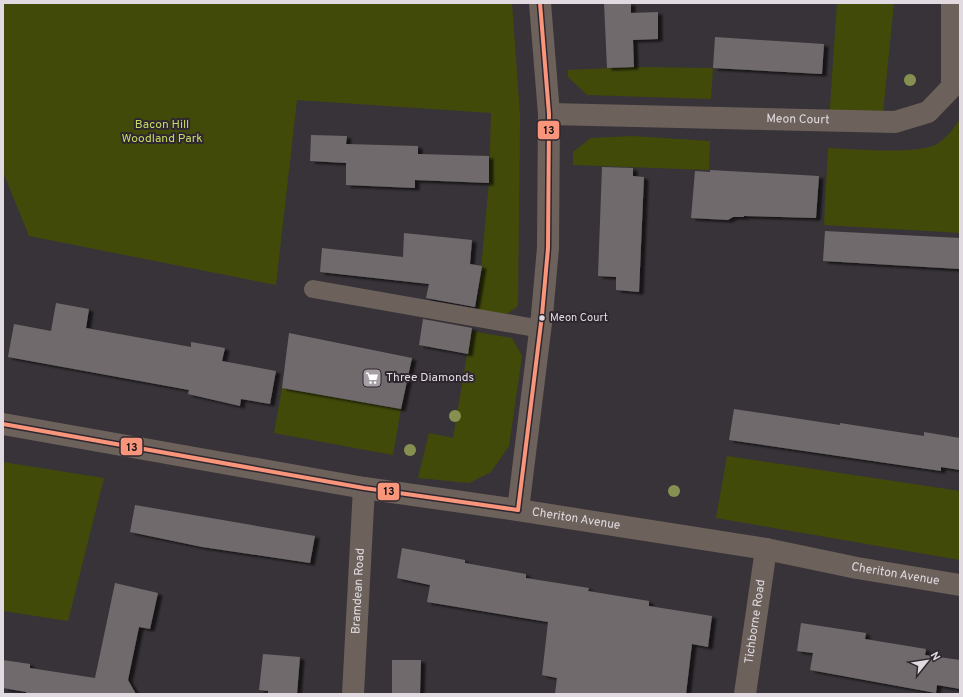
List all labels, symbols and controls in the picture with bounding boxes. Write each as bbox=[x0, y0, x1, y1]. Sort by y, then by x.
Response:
street label: Meon Court bbox=[766, 111, 830, 128]
park label: Bacon Hill Woodland Park bbox=[121, 117, 203, 147]
line badge: 13 bbox=[537, 120, 560, 140]
text: 13 bbox=[544, 124, 555, 138]
place label: Meon Court bbox=[550, 311, 608, 325]
marker: Meon Court bbox=[537, 313, 547, 323]
supermarket icon: Three Diamonds bbox=[361, 367, 383, 389]
place label: Three Diamonds bbox=[386, 370, 474, 386]
line badge: 13 bbox=[120, 437, 143, 456]
text: 13 bbox=[127, 441, 138, 455]
line badge: 13 bbox=[377, 482, 400, 501]
text: 13 bbox=[384, 485, 395, 499]
street label: Cheriton Avenue bbox=[531, 504, 621, 534]
street label: Bramdean Road bbox=[348, 548, 369, 635]
street label: Cheriton Avenue bbox=[850, 559, 941, 589]
street label: Tichborne Road bbox=[741, 579, 769, 665]
north arrow bbox=[907, 641, 947, 681]
text: N bbox=[927, 650, 943, 663]

